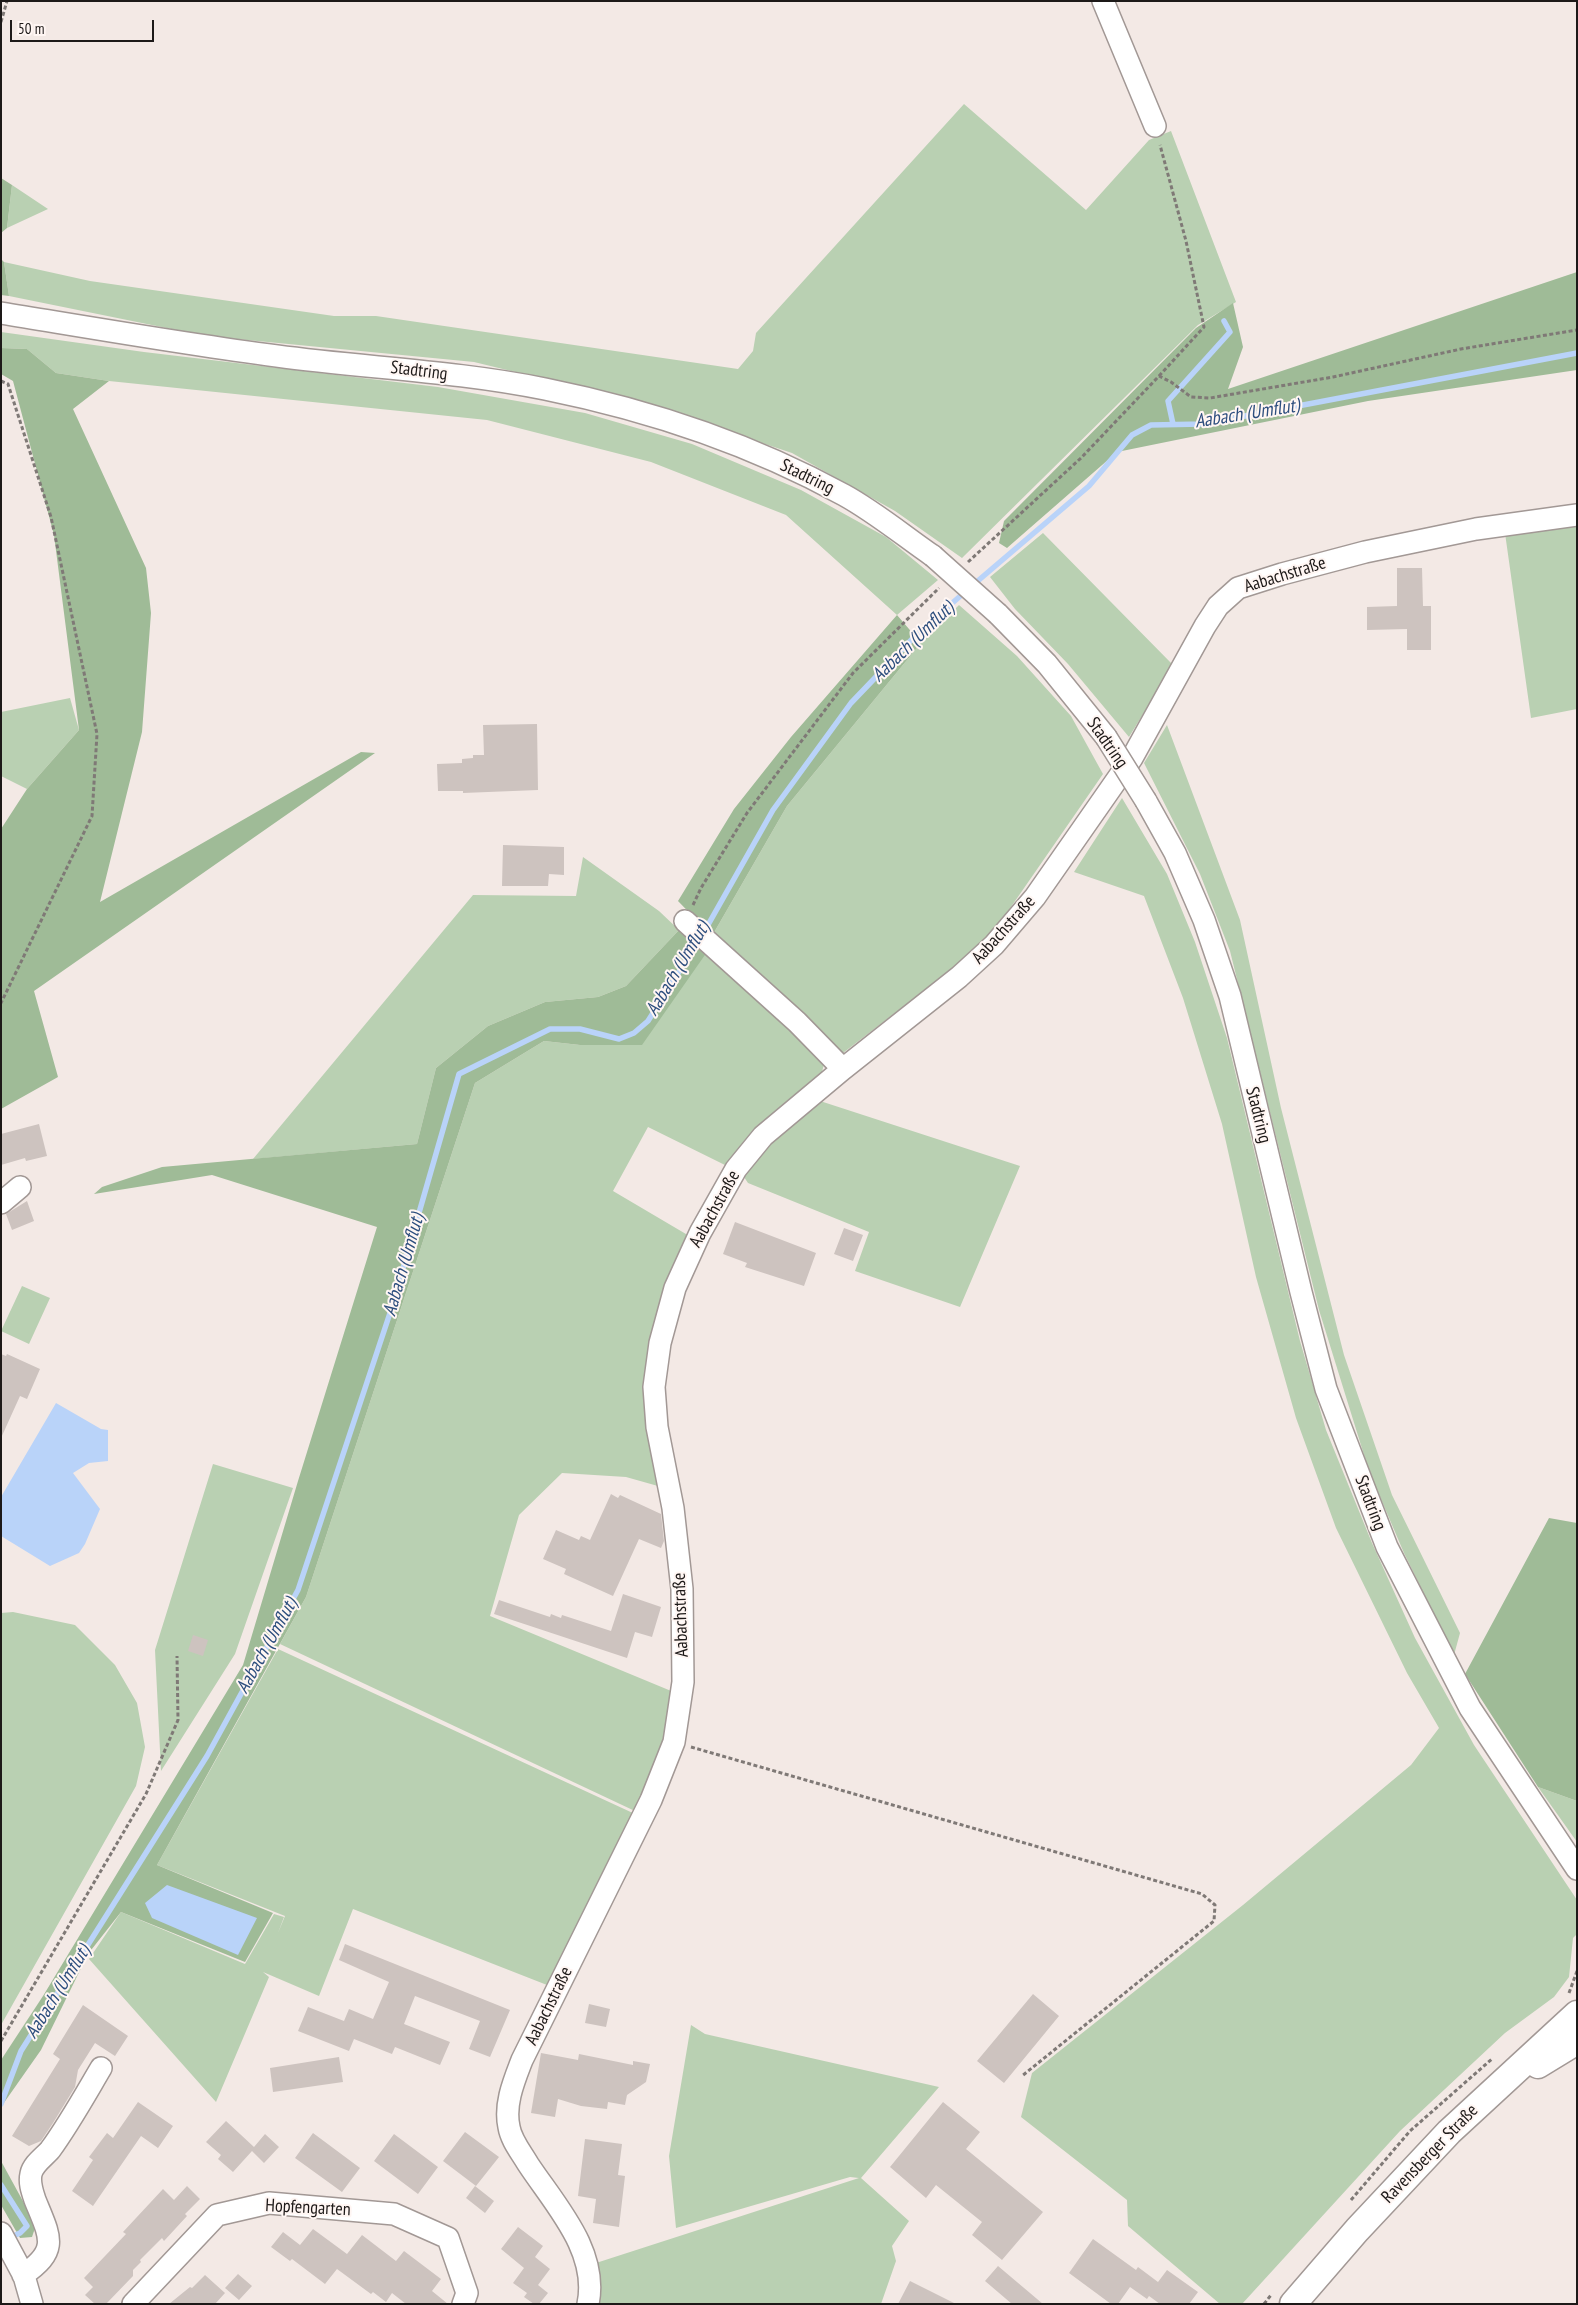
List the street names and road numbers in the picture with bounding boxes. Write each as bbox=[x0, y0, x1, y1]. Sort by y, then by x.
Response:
street label: Stadtring bbox=[389, 357, 449, 385]
street label: Stadtring bbox=[777, 455, 837, 499]
street label: Aabachstraße bbox=[1241, 552, 1329, 598]
street label: Stadtring bbox=[1082, 713, 1132, 773]
street label: Aabachstraße bbox=[968, 891, 1040, 969]
street label: Stadtring bbox=[1241, 1085, 1275, 1145]
street label: Aabachstraße bbox=[685, 1167, 745, 1251]
street label: Stadtring bbox=[1350, 1472, 1390, 1534]
street label: Aabachstraße bbox=[669, 1572, 693, 1658]
street label: Aabachstraße bbox=[521, 1963, 577, 2049]
street label: Ravensberger Straße bbox=[1377, 2100, 1483, 2208]
street label: Hopfengarten bbox=[265, 2195, 351, 2221]

